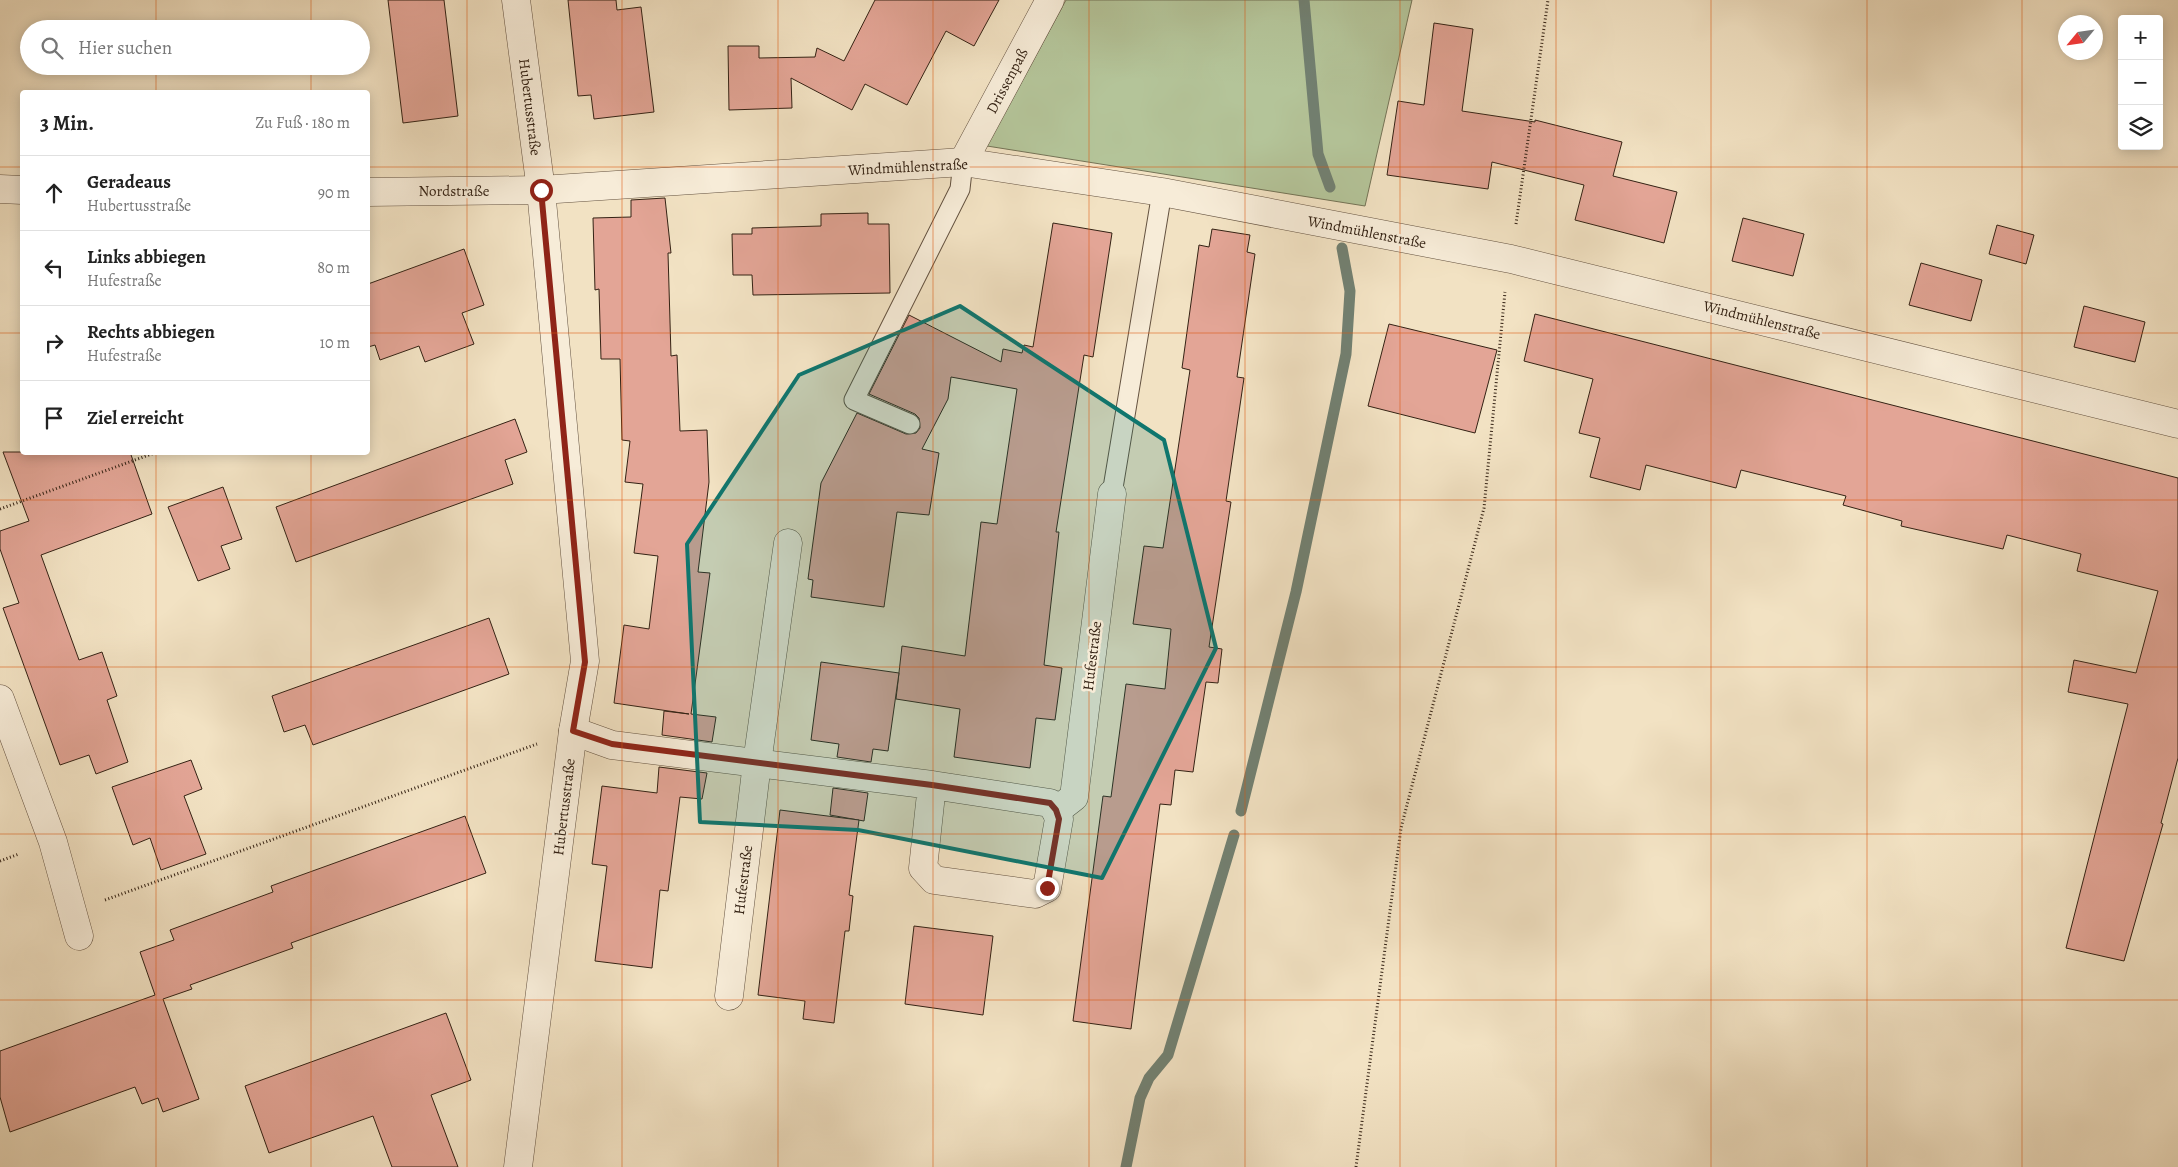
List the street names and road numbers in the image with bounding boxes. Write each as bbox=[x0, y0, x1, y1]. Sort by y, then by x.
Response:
street label: Drissenpaß bbox=[981, 45, 1033, 117]
street label: Hubertusstraße bbox=[514, 57, 546, 157]
street label: Windmühlenstraße bbox=[846, 154, 969, 180]
street label: Nordstraße bbox=[419, 181, 490, 201]
street label: Windmühlenstraße bbox=[1305, 211, 1428, 253]
street label: Windmühlenstraße bbox=[1700, 296, 1823, 344]
street label: Hufestraße bbox=[1078, 620, 1106, 692]
street label: Hubertusstraße bbox=[548, 757, 580, 857]
street label: Hufestraße bbox=[729, 844, 757, 916]

